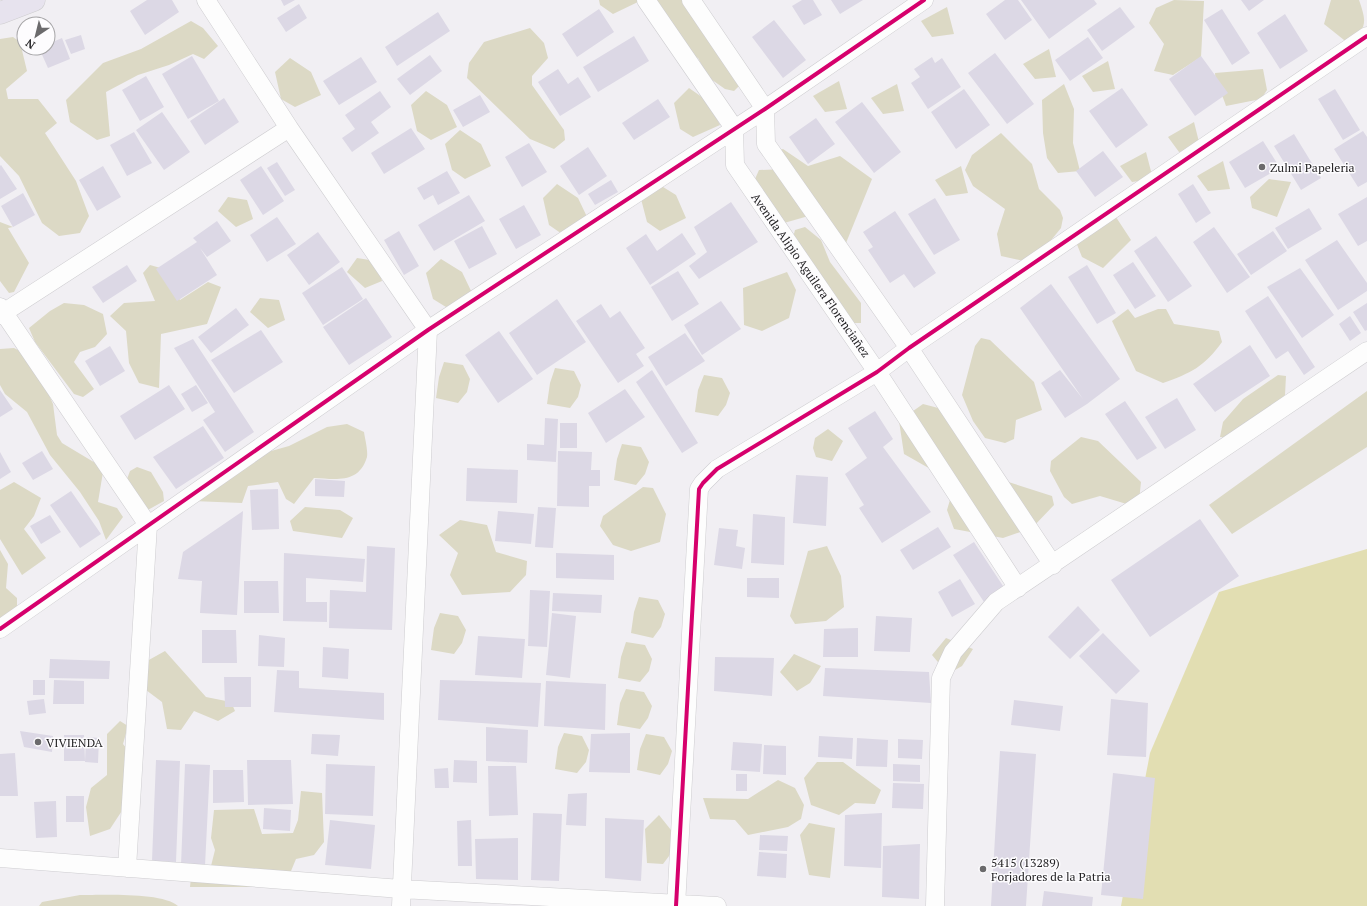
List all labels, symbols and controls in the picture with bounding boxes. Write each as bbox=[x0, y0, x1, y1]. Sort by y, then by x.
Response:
north arrow bbox=[16, 16, 56, 56]
text: N bbox=[22, 36, 38, 52]
place label: Zulmi Papeleria bbox=[1270, 160, 1355, 175]
marker: Zulmi Papeleria bbox=[1257, 162, 1267, 172]
street label: Avenida Alipio Aguilera Florenciañez bbox=[748, 190, 874, 360]
place label: VIVIENDA bbox=[46, 735, 103, 750]
marker: VIVIENDA bbox=[33, 737, 43, 747]
place label: 5415 (13289) Forjadores de la Patria bbox=[991, 855, 1110, 884]
marker: 5415 (13289) Forjadores de la Patria bbox=[978, 864, 988, 874]

